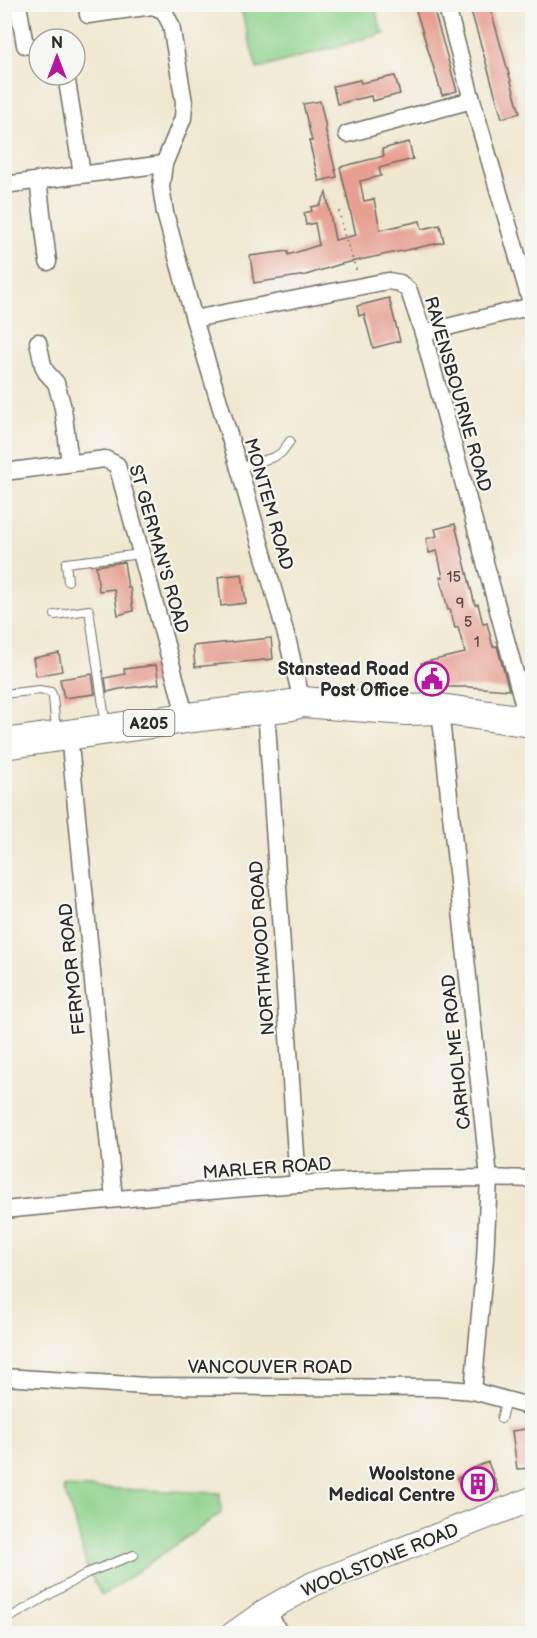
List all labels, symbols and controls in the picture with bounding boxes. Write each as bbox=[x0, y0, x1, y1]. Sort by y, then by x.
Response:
north arrow bbox=[27, 27, 87, 87]
text: N bbox=[51, 34, 63, 53]
street label: RAVENSBOURNE ROAD bbox=[420, 294, 495, 494]
street label: MONTEM ROAD bbox=[240, 436, 297, 572]
street label: ST GERMAN'S ROAD bbox=[124, 462, 193, 636]
house number: 15 bbox=[447, 568, 461, 587]
house number: 9 bbox=[456, 594, 464, 613]
house number: 5 bbox=[464, 613, 472, 632]
house number: 1 bbox=[474, 633, 480, 652]
place label: Stanstead Road Post Office bbox=[278, 659, 409, 701]
public building icon: Stanstead Road Post Office bbox=[414, 661, 450, 697]
road number: A205 bbox=[124, 710, 174, 736]
street label: NORTHWOOD ROAD bbox=[246, 860, 279, 1036]
street label: FERMOR ROAD bbox=[55, 902, 90, 1036]
street label: CARHOLME ROAD bbox=[438, 973, 475, 1131]
street label: MARLER ROAD bbox=[202, 1154, 332, 1183]
street label: VANCOUVER ROAD bbox=[188, 1357, 352, 1378]
place label: Woolstone Medical Centre bbox=[328, 1464, 455, 1506]
building icon: Woolstone Medical Centre bbox=[460, 1466, 496, 1502]
street label: WOOLSTONE ROAD bbox=[299, 1519, 462, 1602]

